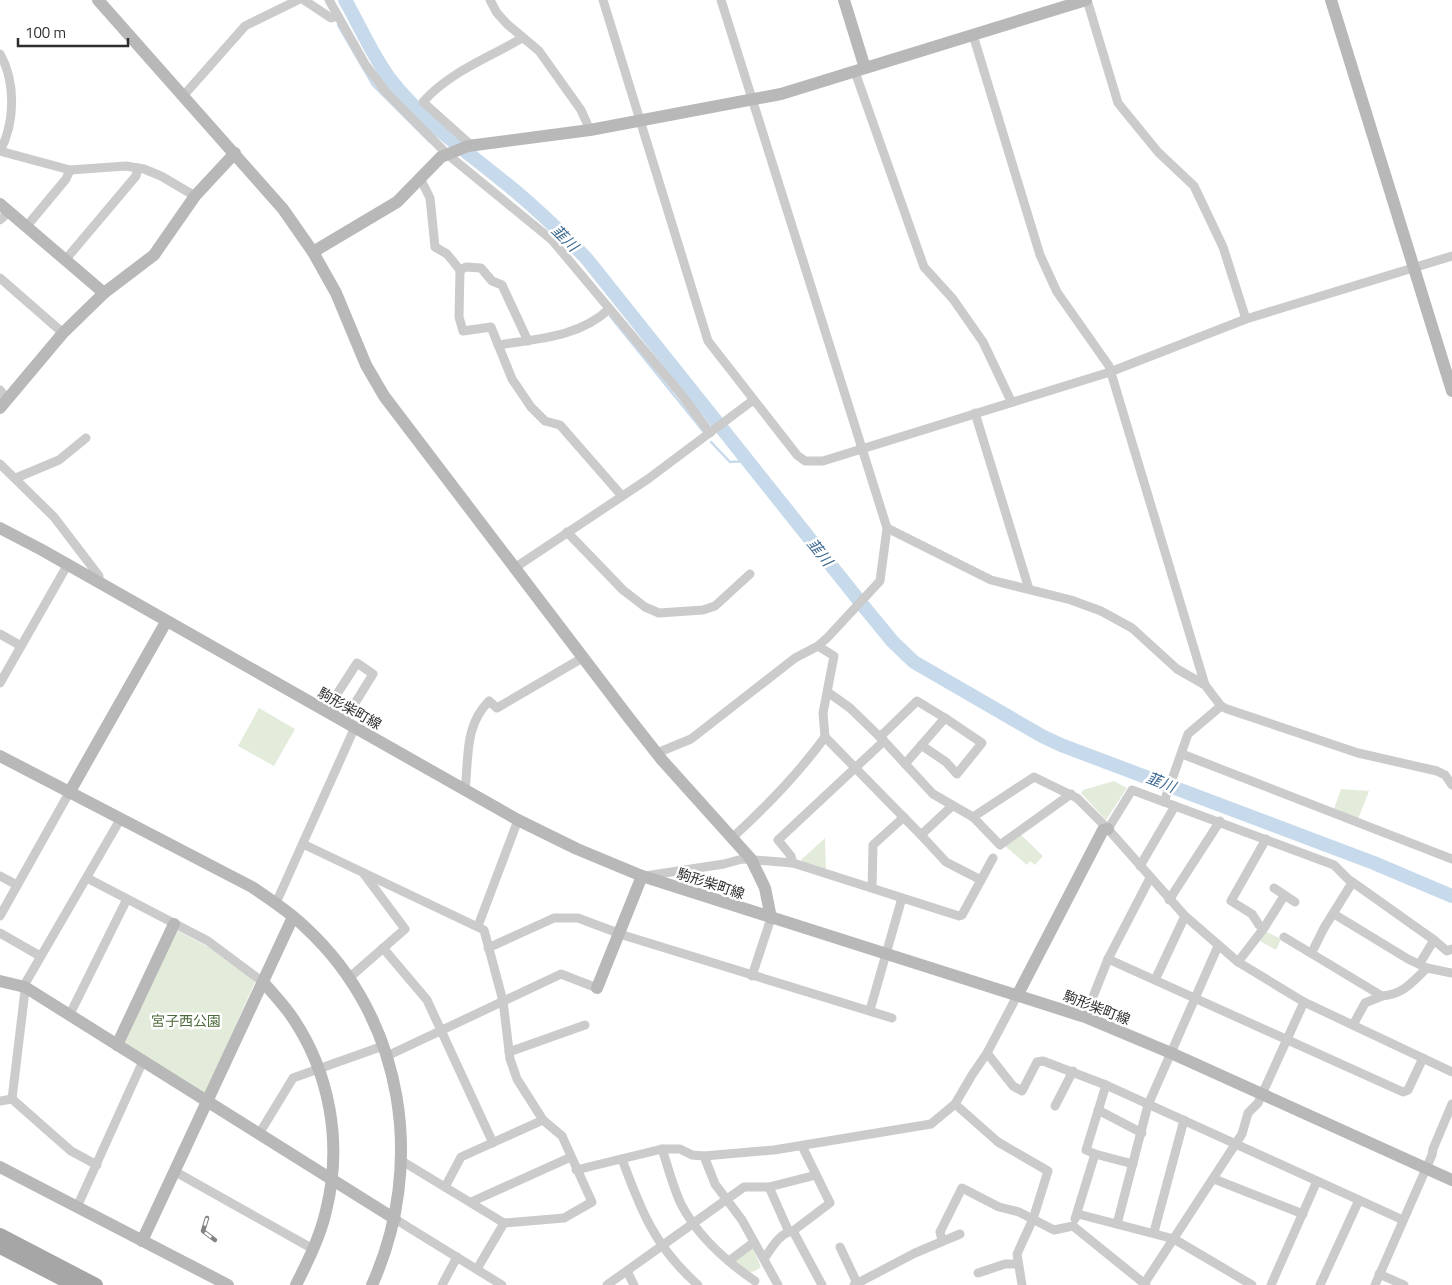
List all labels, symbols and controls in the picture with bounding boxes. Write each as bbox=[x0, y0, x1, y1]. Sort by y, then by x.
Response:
scale bar bbox=[18, 15, 128, 47]
text: 100 m bbox=[25, 21, 66, 44]
water label: 韮川 bbox=[546, 219, 585, 258]
water label: 韮川 bbox=[802, 533, 840, 572]
street label: 駒形柴町線 bbox=[314, 682, 386, 734]
water label: 韮川 bbox=[1143, 766, 1181, 799]
street label: 駒形柴町線 bbox=[674, 862, 748, 904]
street label: 駒形柴町線 bbox=[1061, 985, 1133, 1029]
park label: 宮子西公園 bbox=[151, 1010, 221, 1031]

